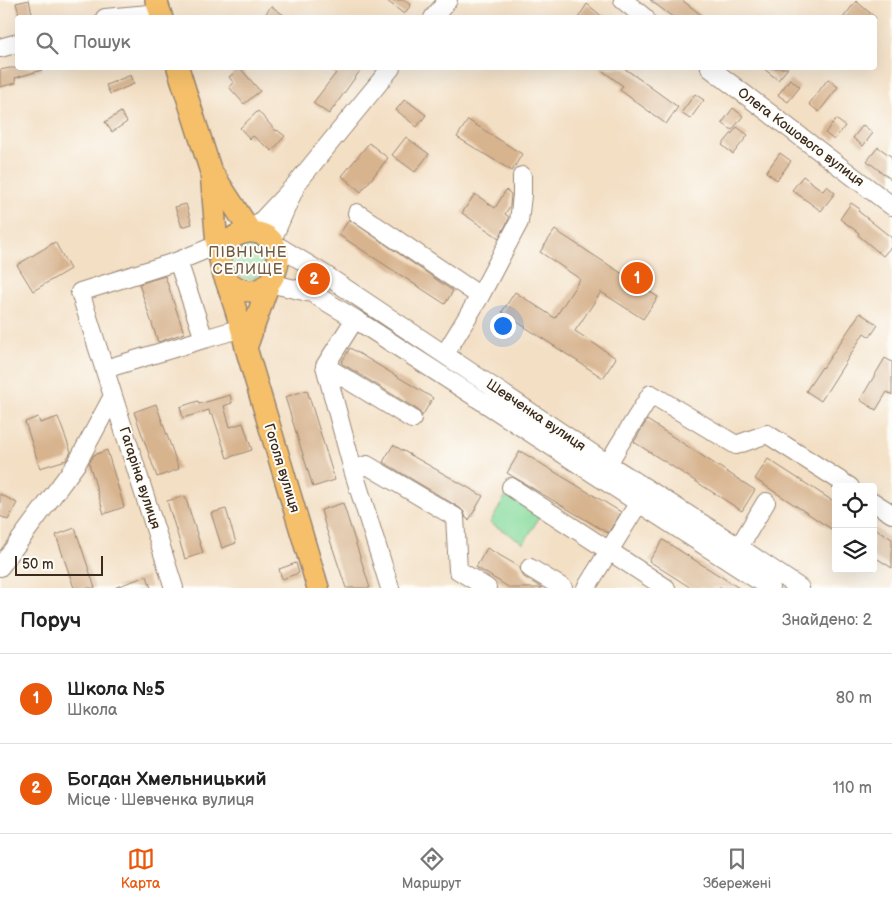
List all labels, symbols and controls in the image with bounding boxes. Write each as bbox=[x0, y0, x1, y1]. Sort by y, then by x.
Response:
search box bbox=[15, 15, 877, 70]
icon: search bbox=[33, 29, 61, 57]
text: Пошук bbox=[73, 31, 131, 54]
street label: Олега Кошового вулиця bbox=[734, 84, 868, 190]
district label: ПІВНІЧНЕ СЕЛИЩЕ bbox=[208, 243, 288, 279]
pin: 1 bbox=[621, 259, 653, 297]
pin: 2 bbox=[298, 260, 330, 298]
your location bbox=[490, 313, 516, 339]
street label: Шевченка вулиця bbox=[483, 375, 589, 455]
street label: Гоголя вулиця bbox=[260, 421, 304, 515]
street label: Гагаріна вулиця bbox=[115, 425, 165, 531]
map controls bbox=[832, 483, 877, 573]
button: locate bbox=[832, 483, 877, 528]
button: layers bbox=[832, 528, 877, 573]
scale bar bbox=[15, 553, 102, 576]
text: 50 m bbox=[22, 556, 54, 573]
text: Поруч bbox=[20, 608, 81, 633]
text: Знайдено: 2 bbox=[782, 611, 872, 630]
text: Школа №5 bbox=[67, 678, 165, 701]
text: 1 bbox=[33, 689, 39, 708]
text: 80 m bbox=[836, 689, 872, 708]
text: Школа bbox=[67, 701, 117, 720]
text: Богдан Хмельницький bbox=[67, 768, 266, 791]
text: 2 bbox=[31, 779, 41, 798]
text: 110 m bbox=[833, 779, 872, 798]
text: Місце · Шевченка вулиця bbox=[67, 791, 254, 810]
tab: Карта bbox=[121, 845, 160, 892]
tab: Маршрут bbox=[402, 845, 461, 892]
tab: Збережені bbox=[703, 845, 771, 892]

